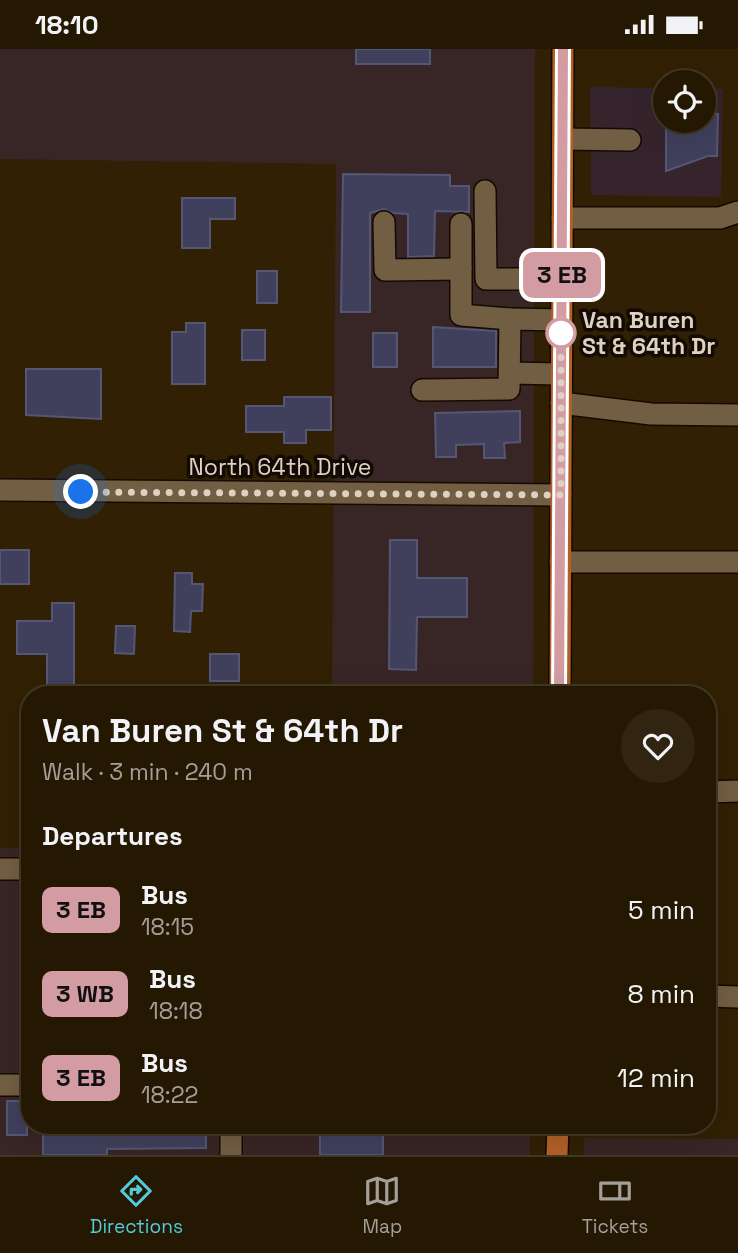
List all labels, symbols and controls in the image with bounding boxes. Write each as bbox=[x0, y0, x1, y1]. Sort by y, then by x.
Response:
text: 18:10 bbox=[35, 8, 99, 42]
map controls bbox=[653, 70, 716, 133]
button: locate bbox=[653, 70, 716, 133]
line badge: 3 EB bbox=[513, 252, 611, 298]
text: 3 EB bbox=[537, 259, 587, 290]
place label: Van Buren St & 64th Dr bbox=[582, 305, 715, 361]
marker: Van Buren St & 64th Dr bbox=[546, 318, 576, 348]
street label: North 64th Drive bbox=[189, 452, 371, 482]
your location bbox=[63, 474, 98, 509]
button: heart bbox=[621, 709, 695, 783]
text: Van Buren St & 64th Dr bbox=[42, 710, 403, 752]
text: Walk · 3 min · 240 m bbox=[42, 757, 253, 787]
text: Departures bbox=[42, 819, 183, 853]
text: Bus bbox=[141, 878, 188, 912]
text: 5 min bbox=[628, 893, 695, 927]
text: 3 EB bbox=[56, 894, 106, 925]
text: 18:15 bbox=[141, 912, 194, 942]
text: Bus bbox=[149, 962, 196, 996]
text: 8 min bbox=[627, 977, 695, 1011]
text: 3 WB bbox=[56, 978, 114, 1009]
text: 18:18 bbox=[149, 996, 203, 1026]
text: Bus bbox=[141, 1046, 188, 1080]
text: 12 min bbox=[617, 1061, 695, 1095]
text: 3 EB bbox=[56, 1062, 106, 1093]
text: 18:22 bbox=[141, 1080, 198, 1110]
tab: Directions bbox=[90, 1172, 183, 1239]
tab: Map bbox=[363, 1172, 402, 1239]
tab: Tickets bbox=[582, 1172, 648, 1239]

